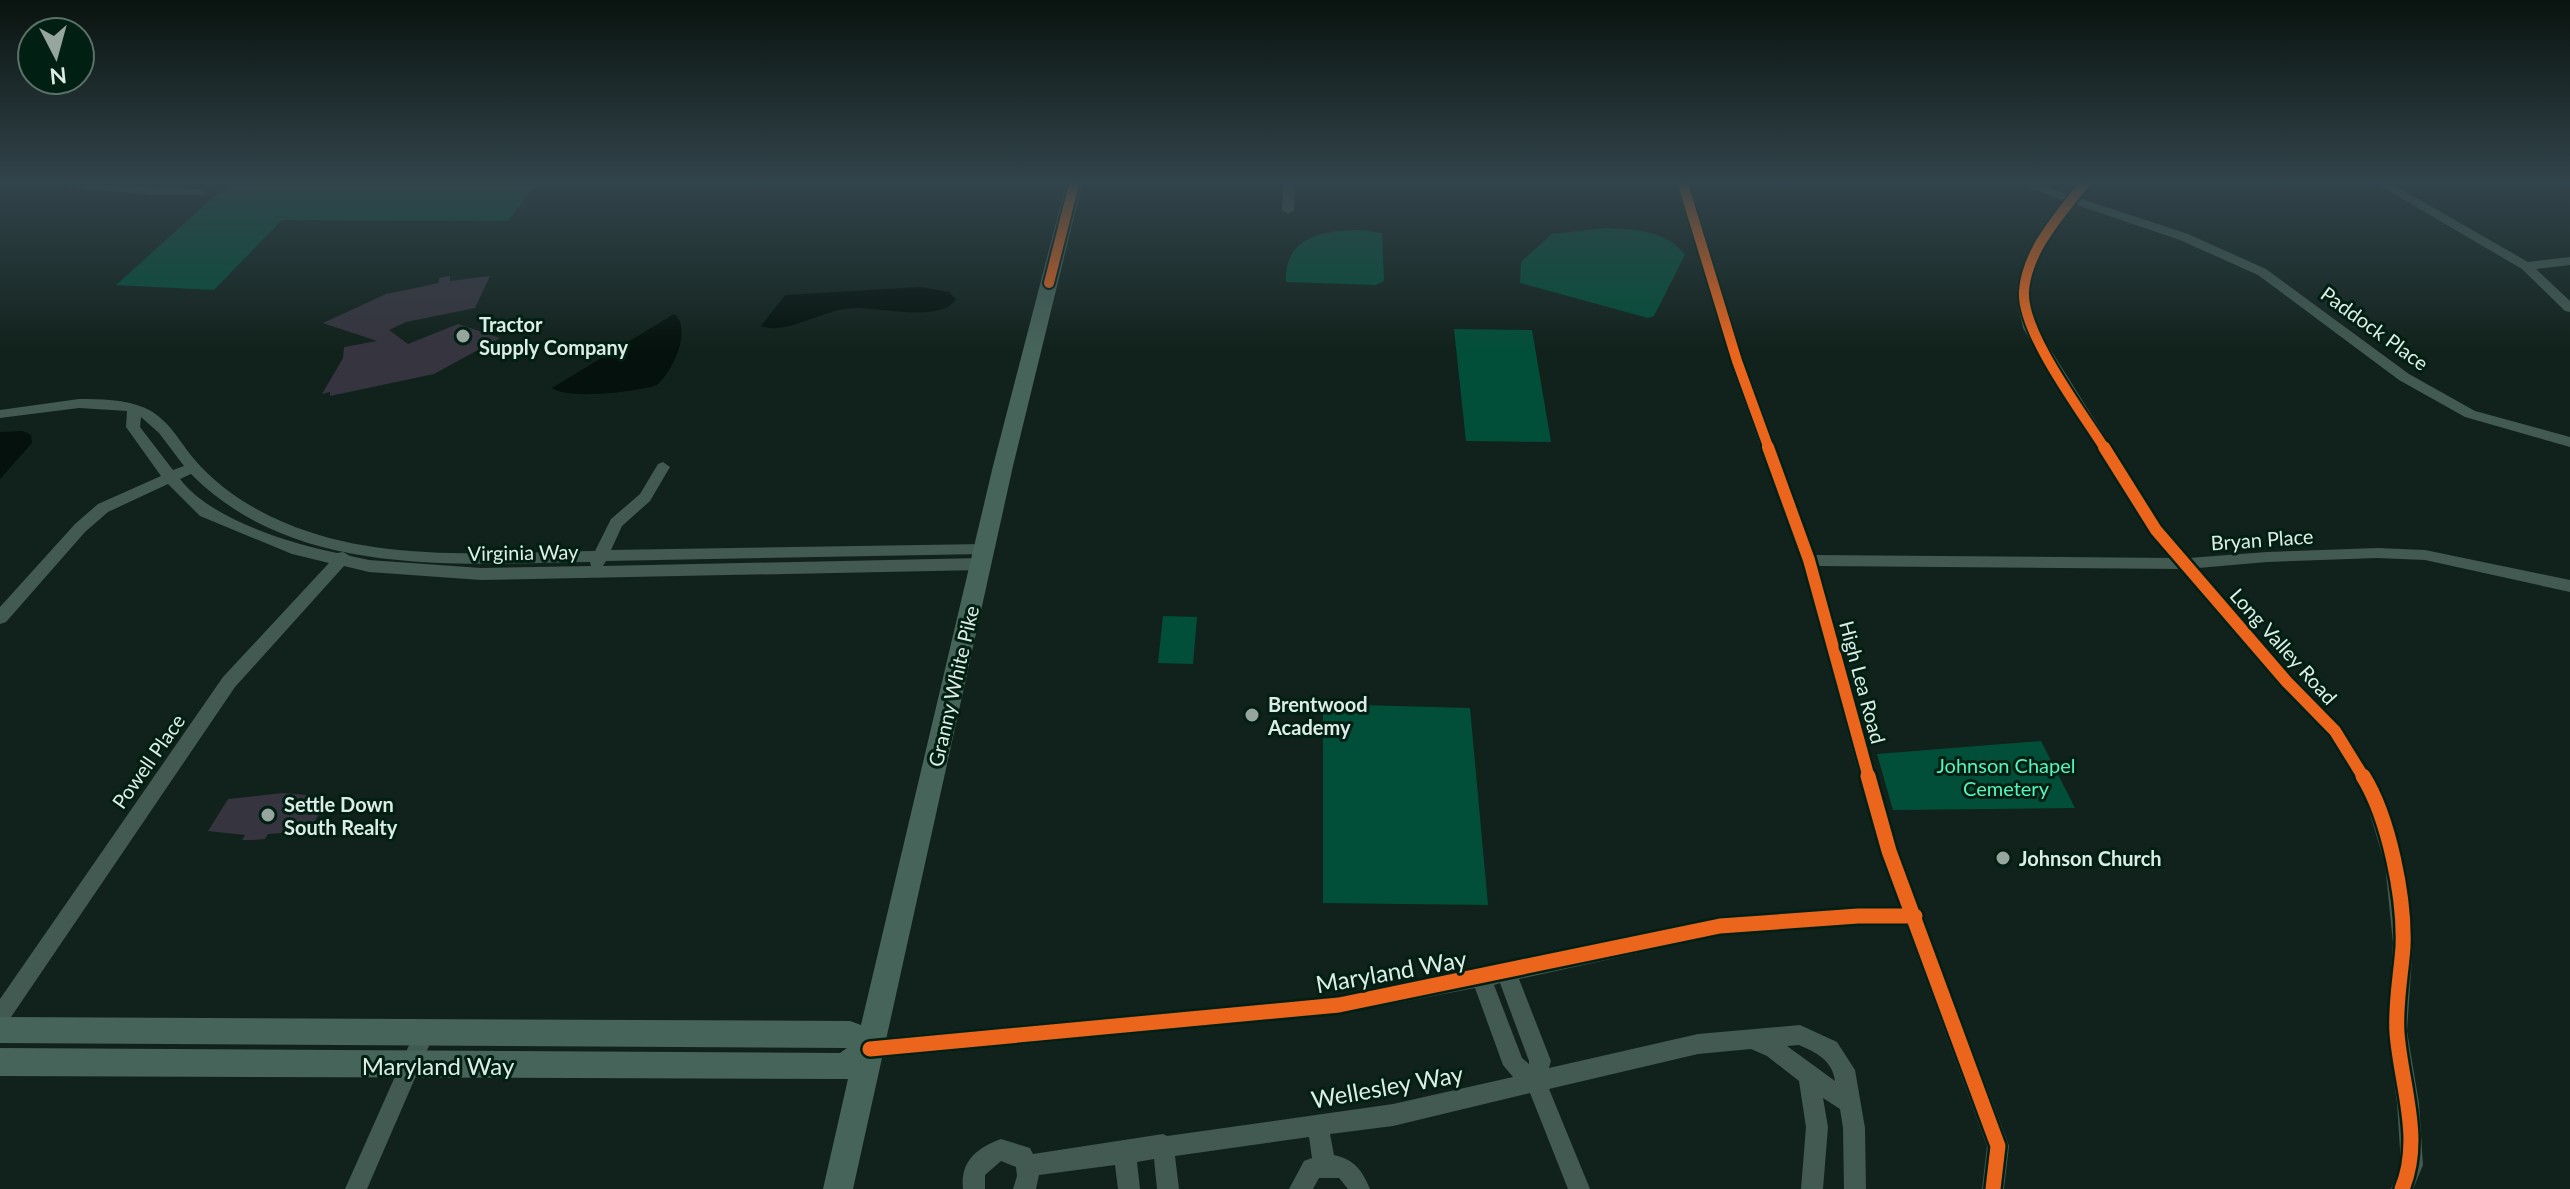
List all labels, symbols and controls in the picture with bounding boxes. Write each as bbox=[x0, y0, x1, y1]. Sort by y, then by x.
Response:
north arrow bbox=[16, 16, 96, 96]
text: N bbox=[48, 62, 68, 91]
street label: Paddock Place bbox=[2317, 281, 2433, 375]
place label: Tractor Supply Company bbox=[479, 312, 628, 359]
marker: Tractor Supply Company bbox=[454, 327, 472, 345]
street label: Bryan Place bbox=[2210, 523, 2314, 555]
street label: Virginia Way bbox=[467, 539, 579, 565]
street label: Long Valley Road bbox=[2226, 583, 2342, 709]
street label: Granny White Pike bbox=[923, 603, 983, 769]
street label: High Lea Road bbox=[1835, 618, 1891, 746]
place label: Brentwood Academy bbox=[1267, 692, 1368, 739]
marker: Brentwood Academy bbox=[1243, 706, 1261, 724]
street label: Powell Place bbox=[107, 709, 189, 813]
park label: Johnson Chapel Cemetery bbox=[1937, 753, 2075, 800]
place label: Settle Down South Realty bbox=[284, 792, 398, 839]
marker: Settle Down South Realty bbox=[259, 806, 277, 824]
place label: Johnson Church bbox=[2019, 846, 2162, 870]
marker: Johnson Church bbox=[1994, 849, 2012, 867]
street label: Maryland Way bbox=[1313, 943, 1469, 999]
street label: Maryland Way bbox=[362, 1051, 515, 1080]
street label: Wellesley Way bbox=[1309, 1058, 1466, 1114]

